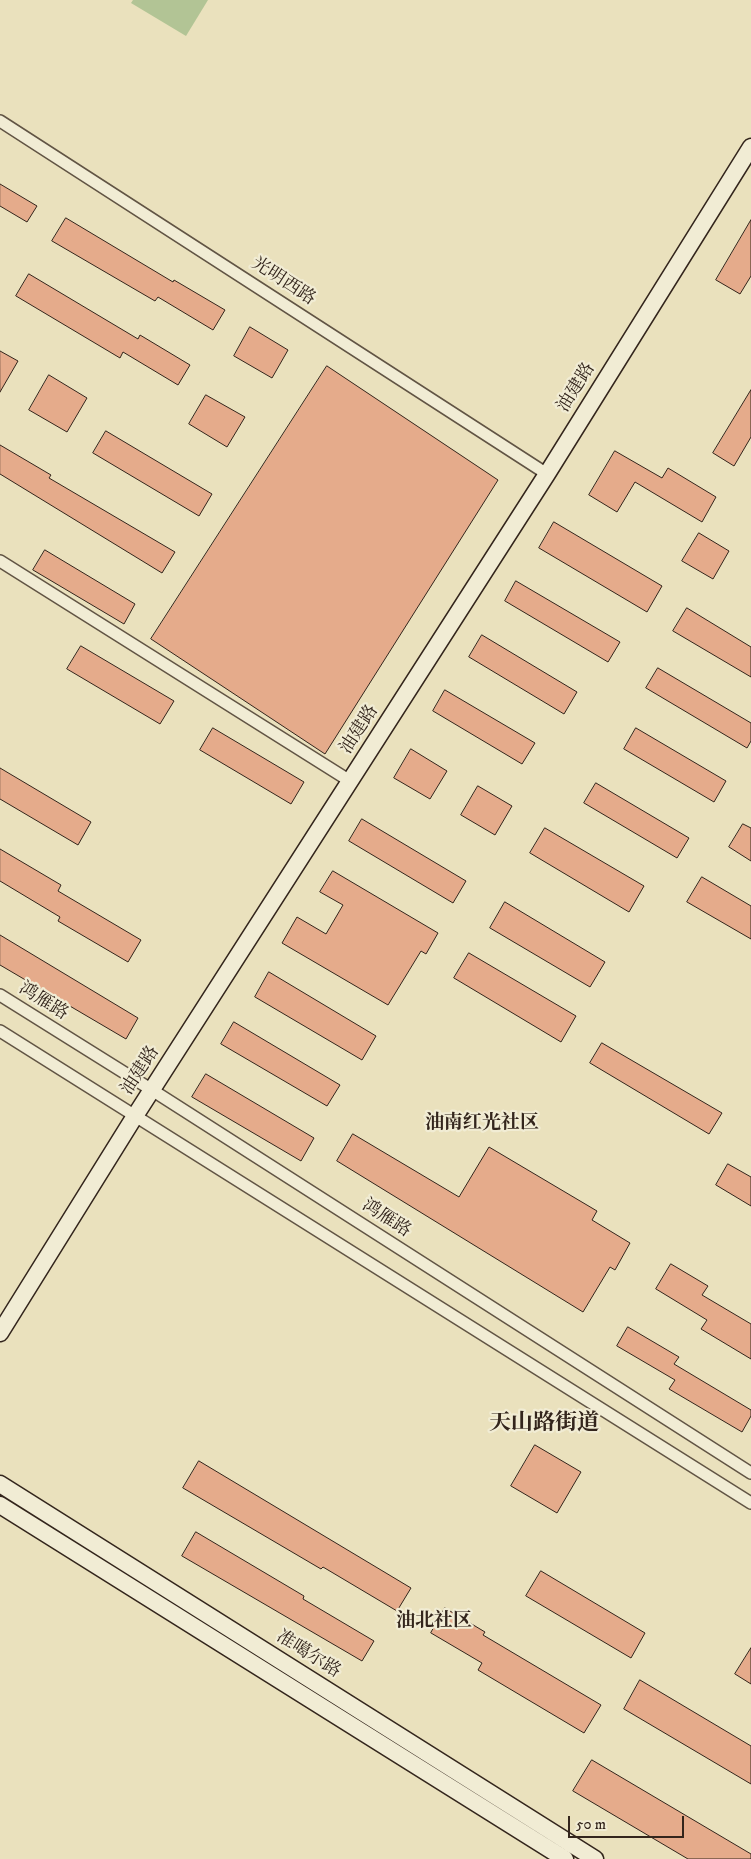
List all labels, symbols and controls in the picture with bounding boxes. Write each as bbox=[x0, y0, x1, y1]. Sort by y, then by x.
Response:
street label: 光明西路 bbox=[247, 253, 319, 311]
street label: 油建路 bbox=[554, 359, 600, 417]
street label: 油建路 bbox=[336, 701, 384, 759]
street label: 鸿雁路 bbox=[14, 979, 72, 1025]
street label: 油建路 bbox=[117, 1042, 165, 1100]
district label: 油南红光社区 bbox=[425, 1113, 539, 1135]
street label: 鸿雁路 bbox=[357, 1195, 415, 1243]
district label: 天山路街道 bbox=[489, 1411, 599, 1437]
district label: 油北社区 bbox=[396, 1611, 472, 1633]
street label: 准噶尔路 bbox=[272, 1627, 344, 1683]
scale bar bbox=[571, 1806, 687, 1838]
text: 50 m bbox=[576, 1815, 606, 1834]

